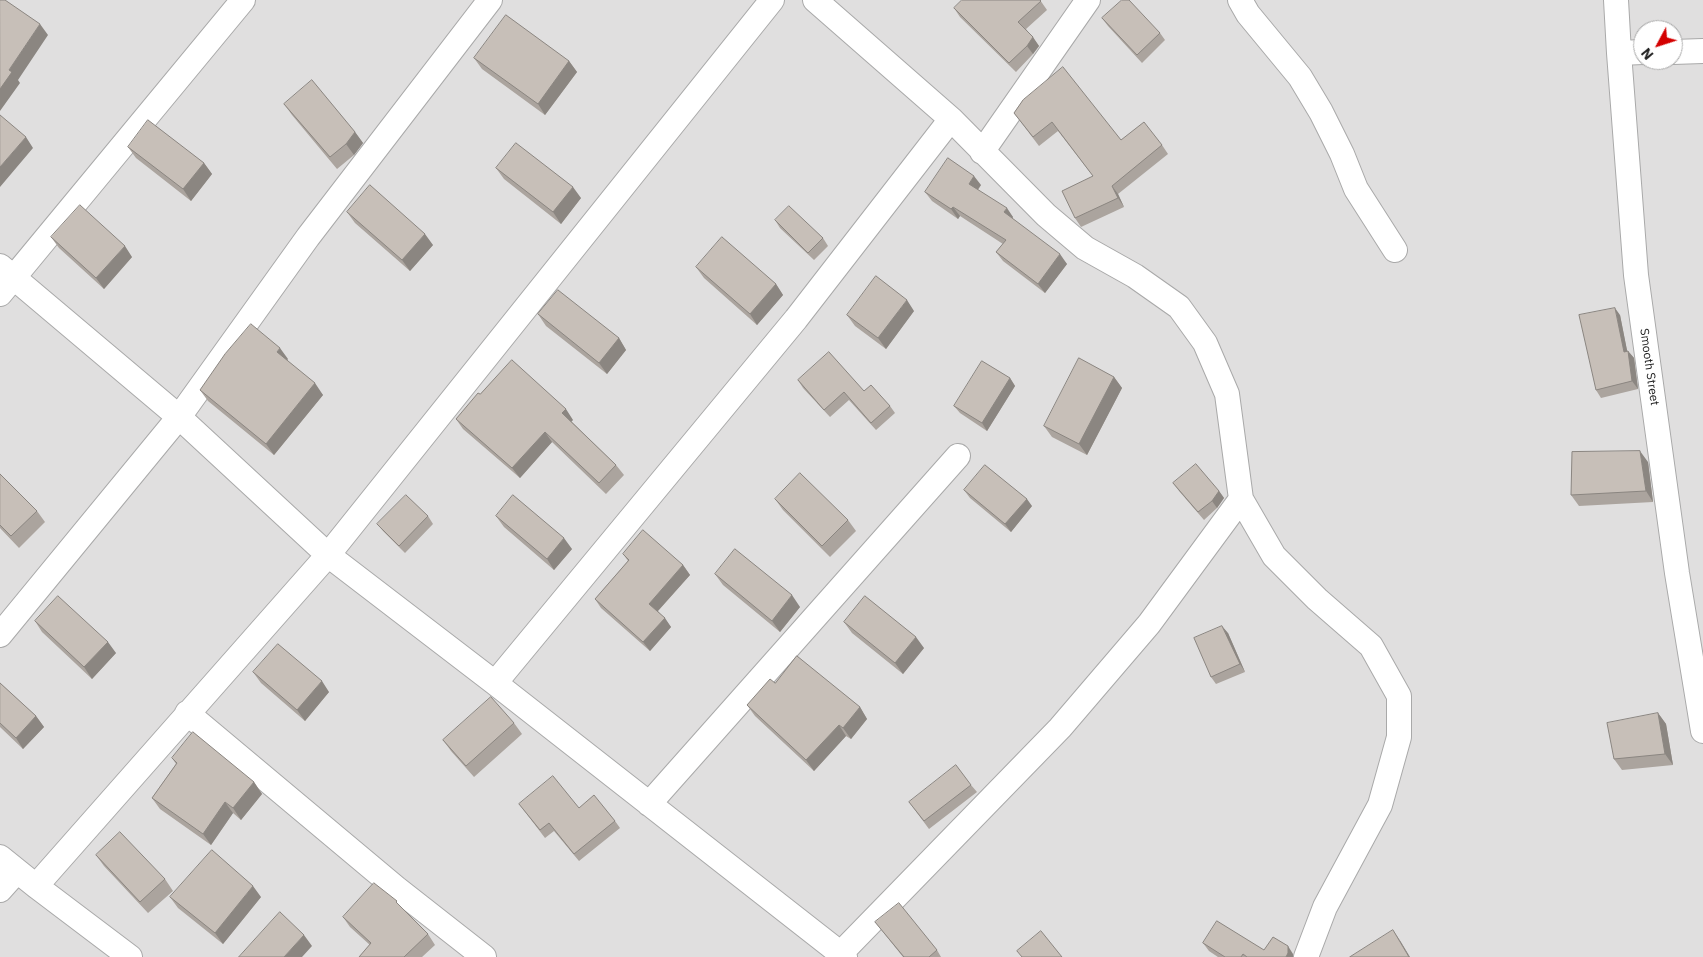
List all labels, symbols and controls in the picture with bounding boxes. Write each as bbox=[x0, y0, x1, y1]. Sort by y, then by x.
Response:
north arrow bbox=[1633, 20, 1683, 70]
text: N bbox=[1637, 44, 1657, 64]
street label: Smooth Street bbox=[1636, 328, 1662, 406]

